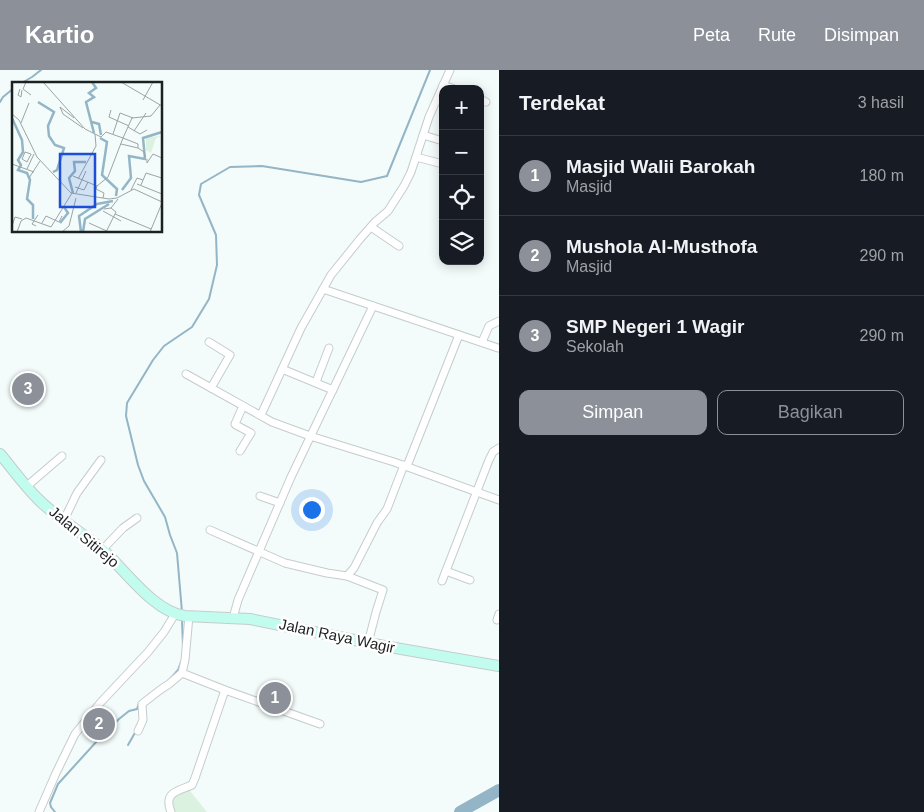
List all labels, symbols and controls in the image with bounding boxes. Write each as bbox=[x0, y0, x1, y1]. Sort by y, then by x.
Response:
text: Kartio bbox=[25, 21, 94, 48]
text: Peta bbox=[693, 25, 730, 45]
text: Rute bbox=[758, 25, 796, 45]
text: Disimpan bbox=[824, 25, 899, 45]
inset map bbox=[12, 82, 162, 232]
map controls bbox=[439, 85, 484, 265]
button: + bbox=[439, 85, 484, 130]
text: Terdekat bbox=[519, 91, 605, 114]
text: 3 hasil bbox=[858, 94, 904, 111]
button: − bbox=[439, 130, 484, 175]
text: Masjid Walii Barokah bbox=[566, 156, 755, 177]
text: 1 bbox=[531, 167, 539, 184]
text: 180 m bbox=[860, 167, 904, 184]
button: locate bbox=[439, 175, 484, 220]
text: Masjid bbox=[566, 178, 612, 195]
button: layers bbox=[439, 220, 484, 265]
text: Mushola Al-Musthofa bbox=[566, 236, 757, 257]
text: 2 bbox=[531, 247, 539, 264]
text: 290 m bbox=[860, 247, 904, 264]
text: Masjid bbox=[566, 258, 612, 275]
text: SMP Negeri 1 Wagir bbox=[566, 316, 744, 337]
text: 3 bbox=[531, 327, 539, 344]
text: 290 m bbox=[860, 327, 904, 344]
text: Sekolah bbox=[566, 338, 624, 355]
pin: 3 bbox=[12, 370, 44, 408]
button: Simpan bbox=[519, 390, 707, 435]
button: Bagikan bbox=[717, 390, 904, 435]
your location bbox=[299, 497, 325, 523]
street label: Jalan Sitirejo bbox=[46, 503, 123, 571]
street label: Jalan Raya Wagir bbox=[278, 615, 396, 656]
pin: 1 bbox=[259, 679, 291, 717]
pin: 2 bbox=[83, 705, 115, 743]

